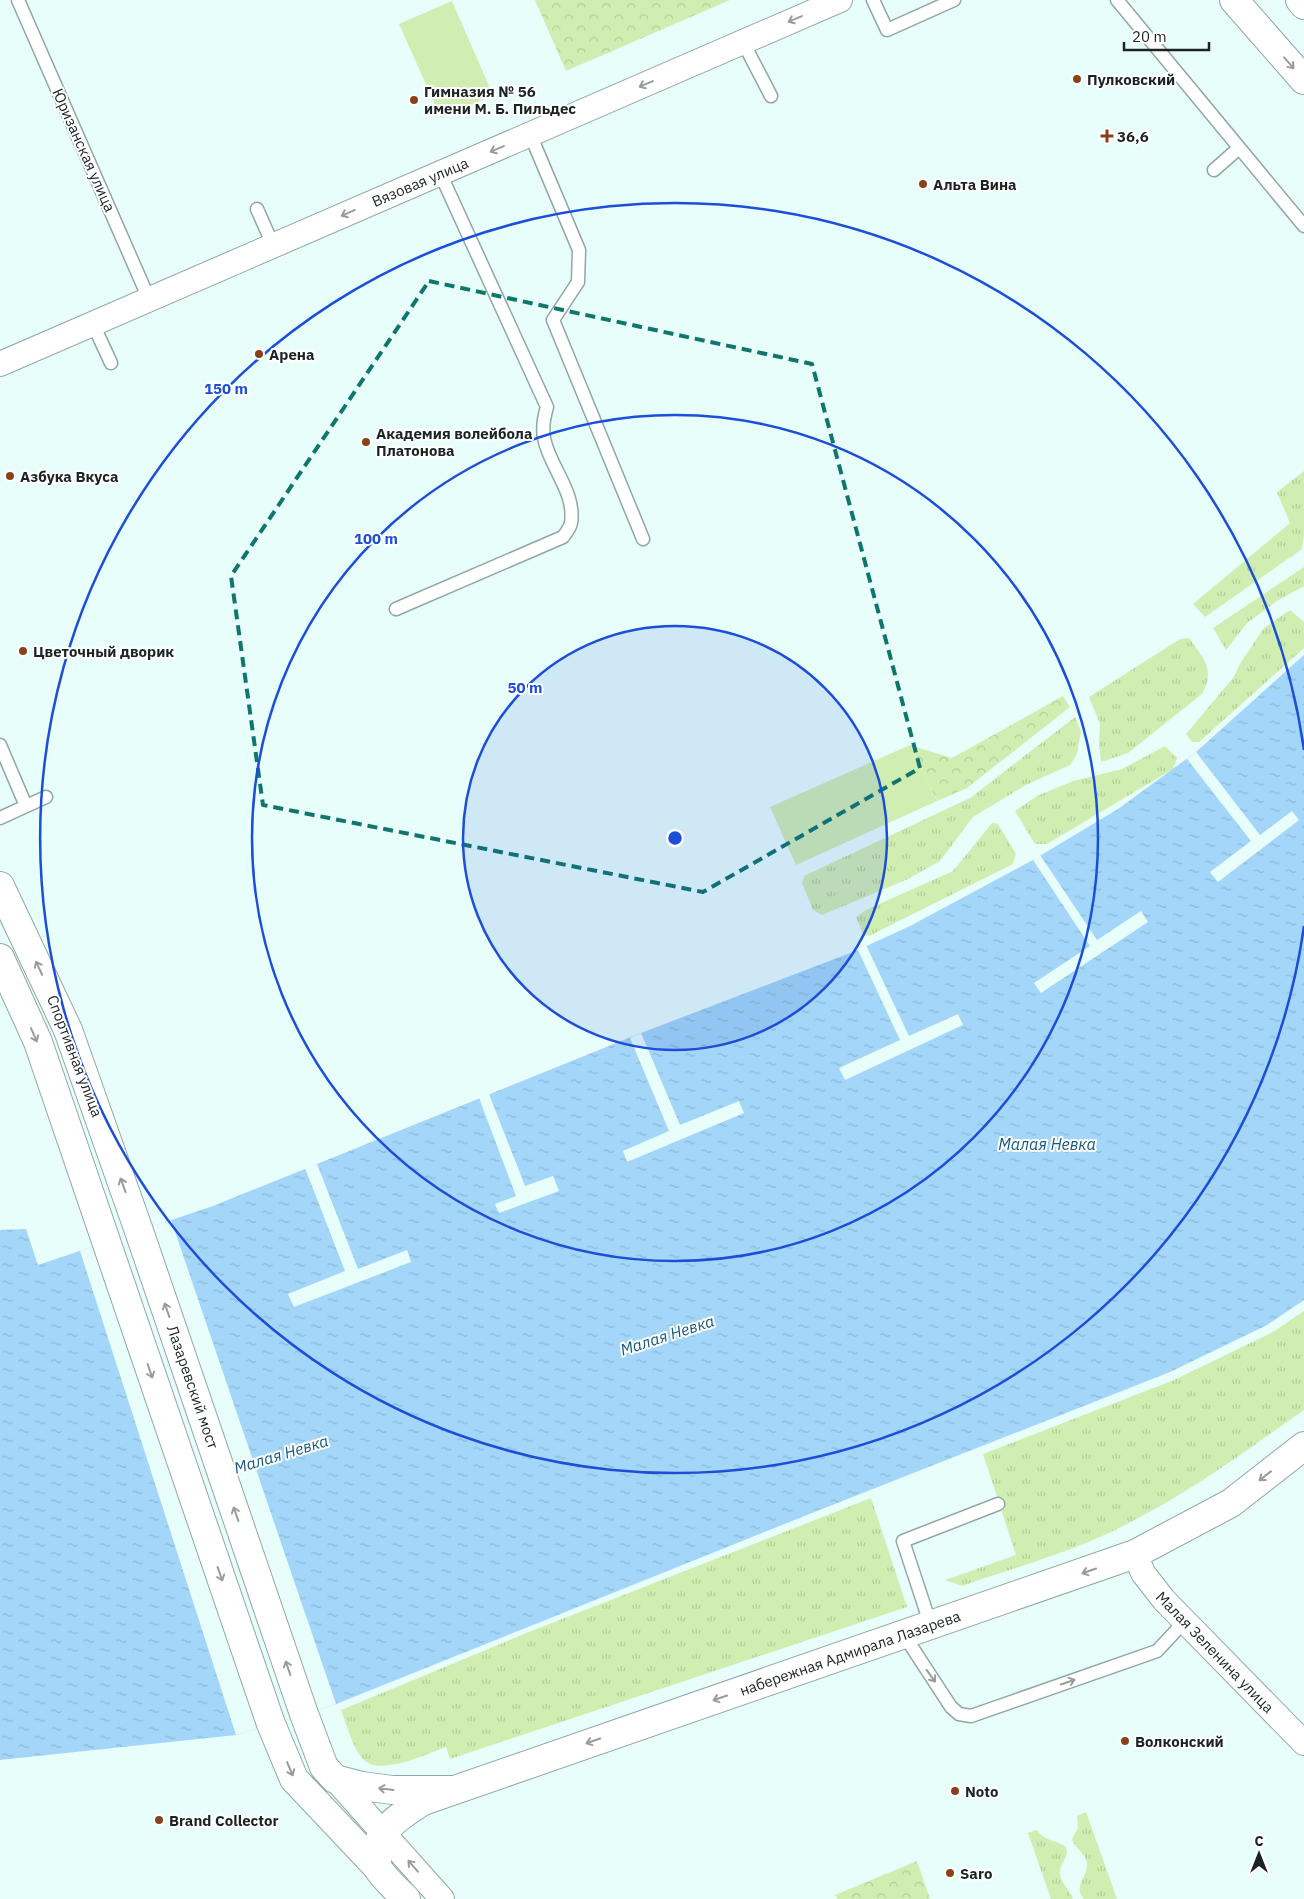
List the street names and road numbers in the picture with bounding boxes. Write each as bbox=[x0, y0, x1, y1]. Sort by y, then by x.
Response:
street label: Юризанская улица bbox=[48, 85, 120, 215]
street label: Вязовая улица bbox=[369, 153, 471, 211]
street label: Спортивная улица bbox=[43, 992, 107, 1120]
street label: Лазаревский мост bbox=[163, 1323, 223, 1451]
street label: Малая Зеленина улица bbox=[1152, 1587, 1278, 1717]
street label: набережная Адмирала Лазарева bbox=[737, 1606, 963, 1700]

